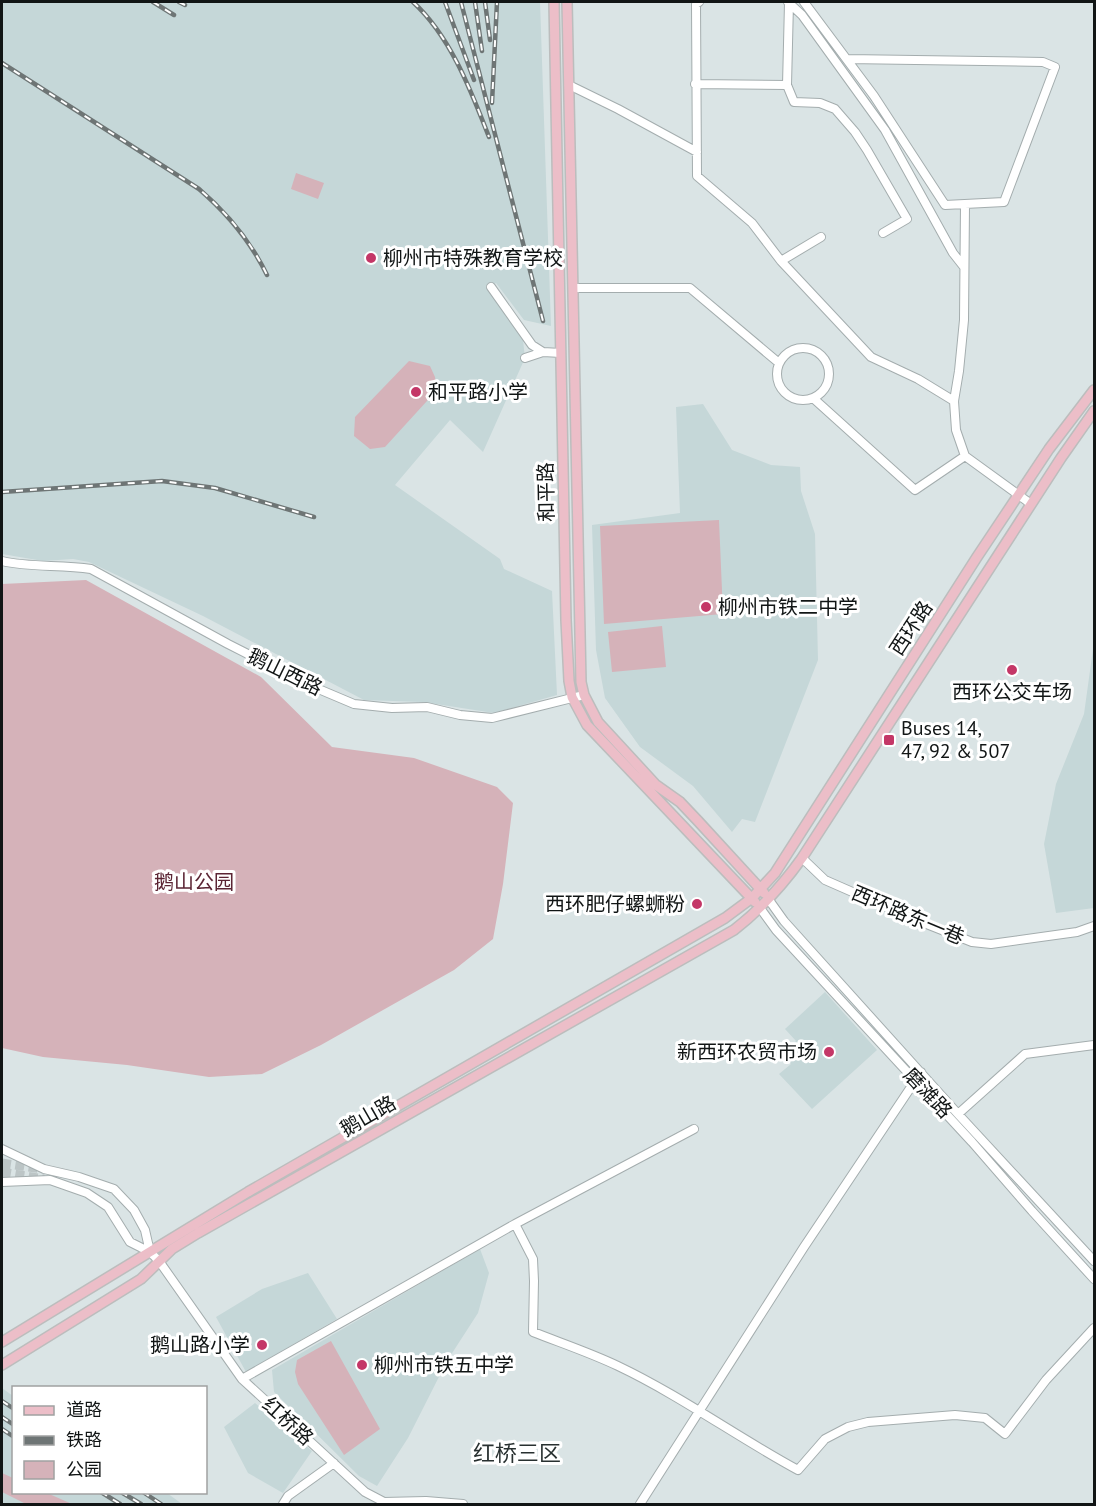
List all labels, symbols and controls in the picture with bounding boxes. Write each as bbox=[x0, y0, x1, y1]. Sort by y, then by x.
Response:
place label: 柳州市特殊教育学校 bbox=[383, 245, 563, 271]
marker: 柳州市特殊教育学校 bbox=[364, 251, 378, 265]
place label: 和平路小学 bbox=[428, 379, 528, 405]
marker: 和平路小学 bbox=[409, 385, 423, 399]
street label: 和平路 bbox=[532, 462, 560, 522]
place label: 柳州市铁二中学 bbox=[718, 594, 858, 620]
street label: 西环路 bbox=[884, 596, 938, 660]
marker: 柳州市铁二中学 bbox=[699, 600, 713, 614]
street label: 鹅山西路 bbox=[243, 643, 327, 701]
marker: 西环公交车场 bbox=[1005, 663, 1019, 677]
place label: 西环公交车场 bbox=[952, 679, 1072, 705]
place label: Buses 14, 47, 92 & 507 bbox=[901, 715, 1010, 764]
marker: Buses 14, 47, 92 & 507 bbox=[882, 733, 896, 747]
park label: 鹅山公园 bbox=[154, 869, 234, 895]
street label: 西环路东一巷 bbox=[848, 880, 968, 950]
place label: 西环肥仔螺蛳粉 bbox=[545, 891, 685, 917]
marker: 西环肥仔螺蛳粉 bbox=[690, 897, 704, 911]
place label: 新西环农贸市场 bbox=[677, 1039, 817, 1065]
marker: 新西环农贸市场 bbox=[822, 1045, 836, 1059]
street label: 磨滩路 bbox=[898, 1062, 958, 1124]
street label: 鹅山路 bbox=[336, 1090, 400, 1142]
place label: 鹅山路小学 bbox=[150, 1332, 250, 1358]
marker: 鹅山路小学 bbox=[255, 1338, 269, 1352]
place label: 柳州市铁五中学 bbox=[374, 1352, 514, 1378]
marker: 柳州市铁五中学 bbox=[355, 1358, 369, 1372]
legend bbox=[12, 1386, 207, 1494]
street label: 红桥路 bbox=[257, 1391, 319, 1451]
text: 道路 bbox=[66, 1398, 102, 1421]
text: 铁路 bbox=[66, 1428, 102, 1451]
district label: 红桥三区 bbox=[473, 1439, 561, 1467]
text: 公园 bbox=[66, 1458, 102, 1481]

